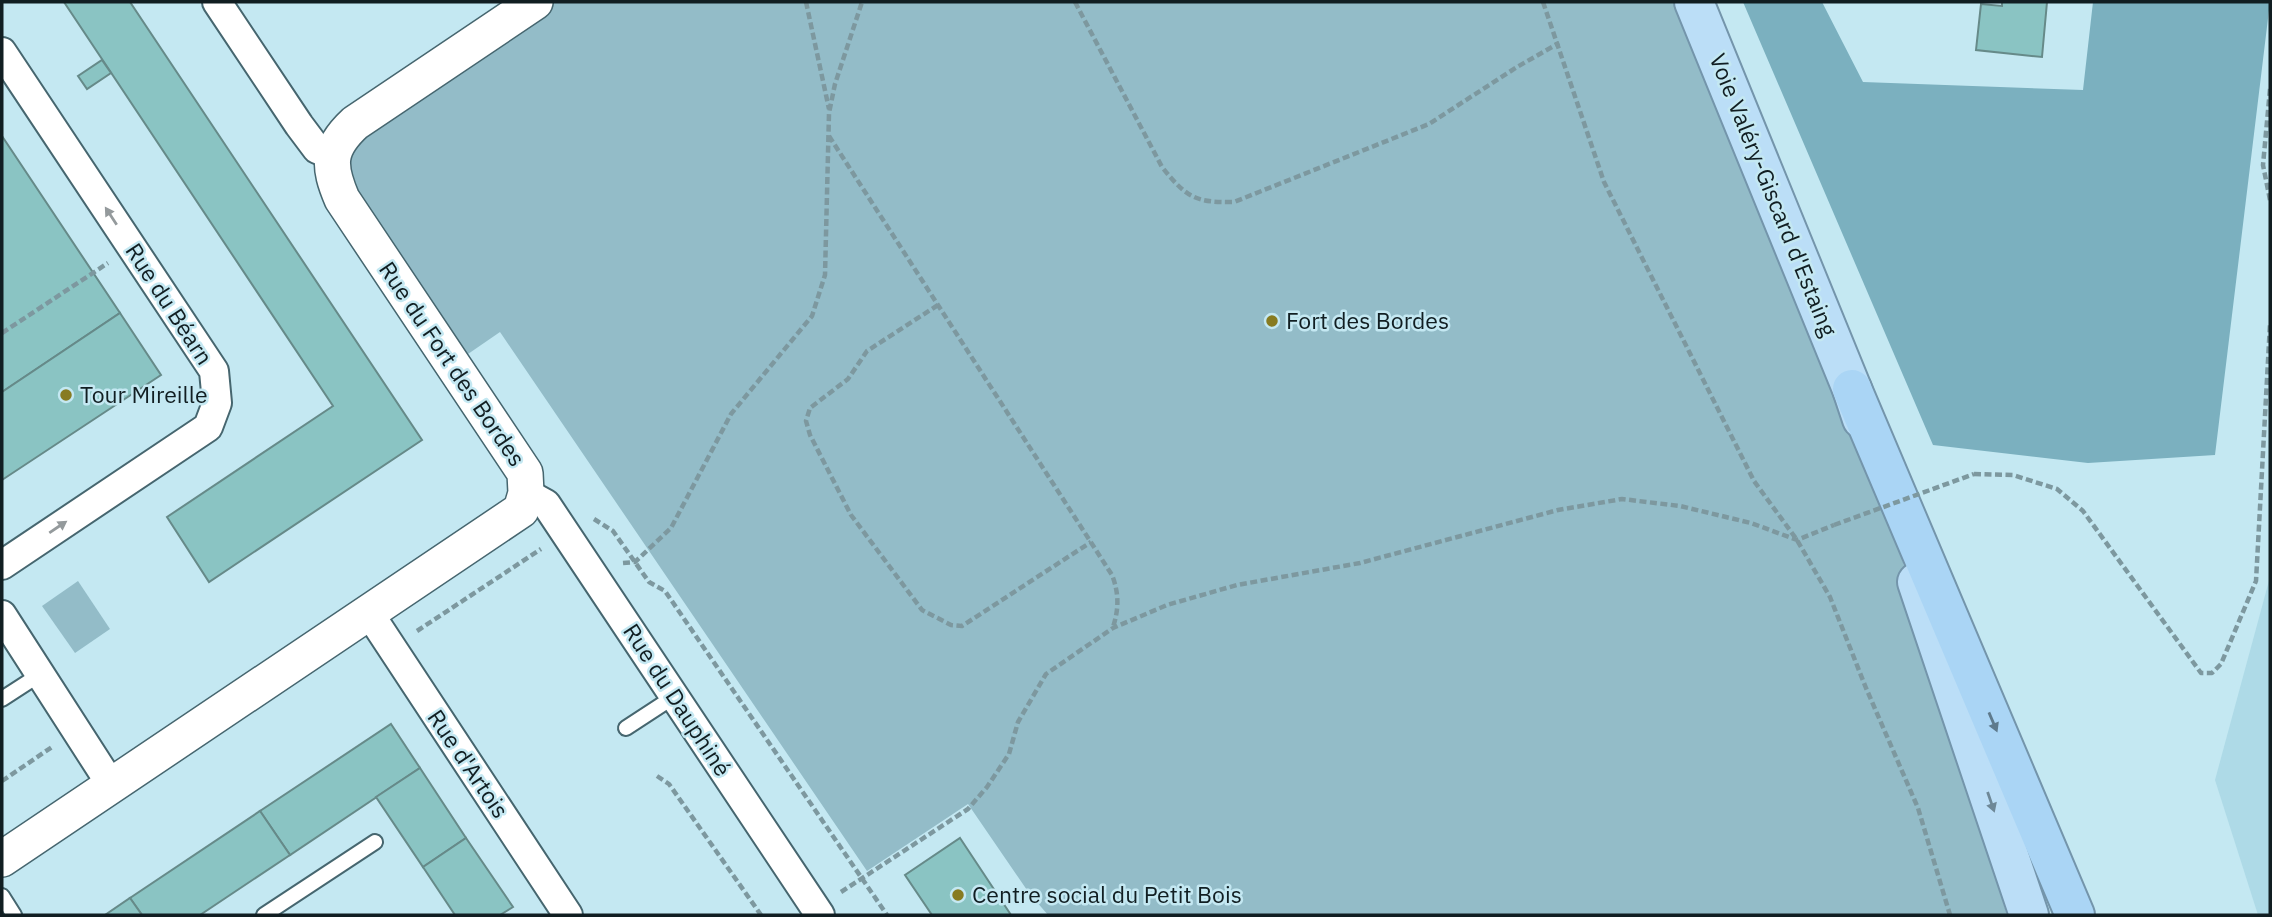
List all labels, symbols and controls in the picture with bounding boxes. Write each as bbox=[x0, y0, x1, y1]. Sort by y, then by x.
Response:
street label: Voie Valéry-Giscard d'Estaing bbox=[1703, 49, 1844, 340]
one-way arrow bbox=[105, 206, 118, 226]
street label: Rue du Béarn bbox=[119, 237, 220, 370]
street label: Rue du Fort des Bordes bbox=[373, 255, 533, 472]
place label: Fort des Bordes bbox=[1286, 305, 1449, 335]
marker: Fort des Bordes bbox=[1264, 313, 1280, 329]
place label: Tour Mireille bbox=[80, 379, 208, 409]
marker: Tour Mireille bbox=[58, 387, 74, 403]
one-way arrow bbox=[49, 521, 68, 534]
street label: Rue du Dauphiné bbox=[617, 617, 738, 782]
street label: Rue d'Artois bbox=[422, 703, 516, 824]
one-way arrow bbox=[1988, 712, 1999, 733]
one-way arrow bbox=[1986, 791, 1997, 812]
place label: Centre social du Petit Bois bbox=[972, 879, 1242, 909]
marker: Centre social du Petit Bois bbox=[950, 887, 966, 903]

